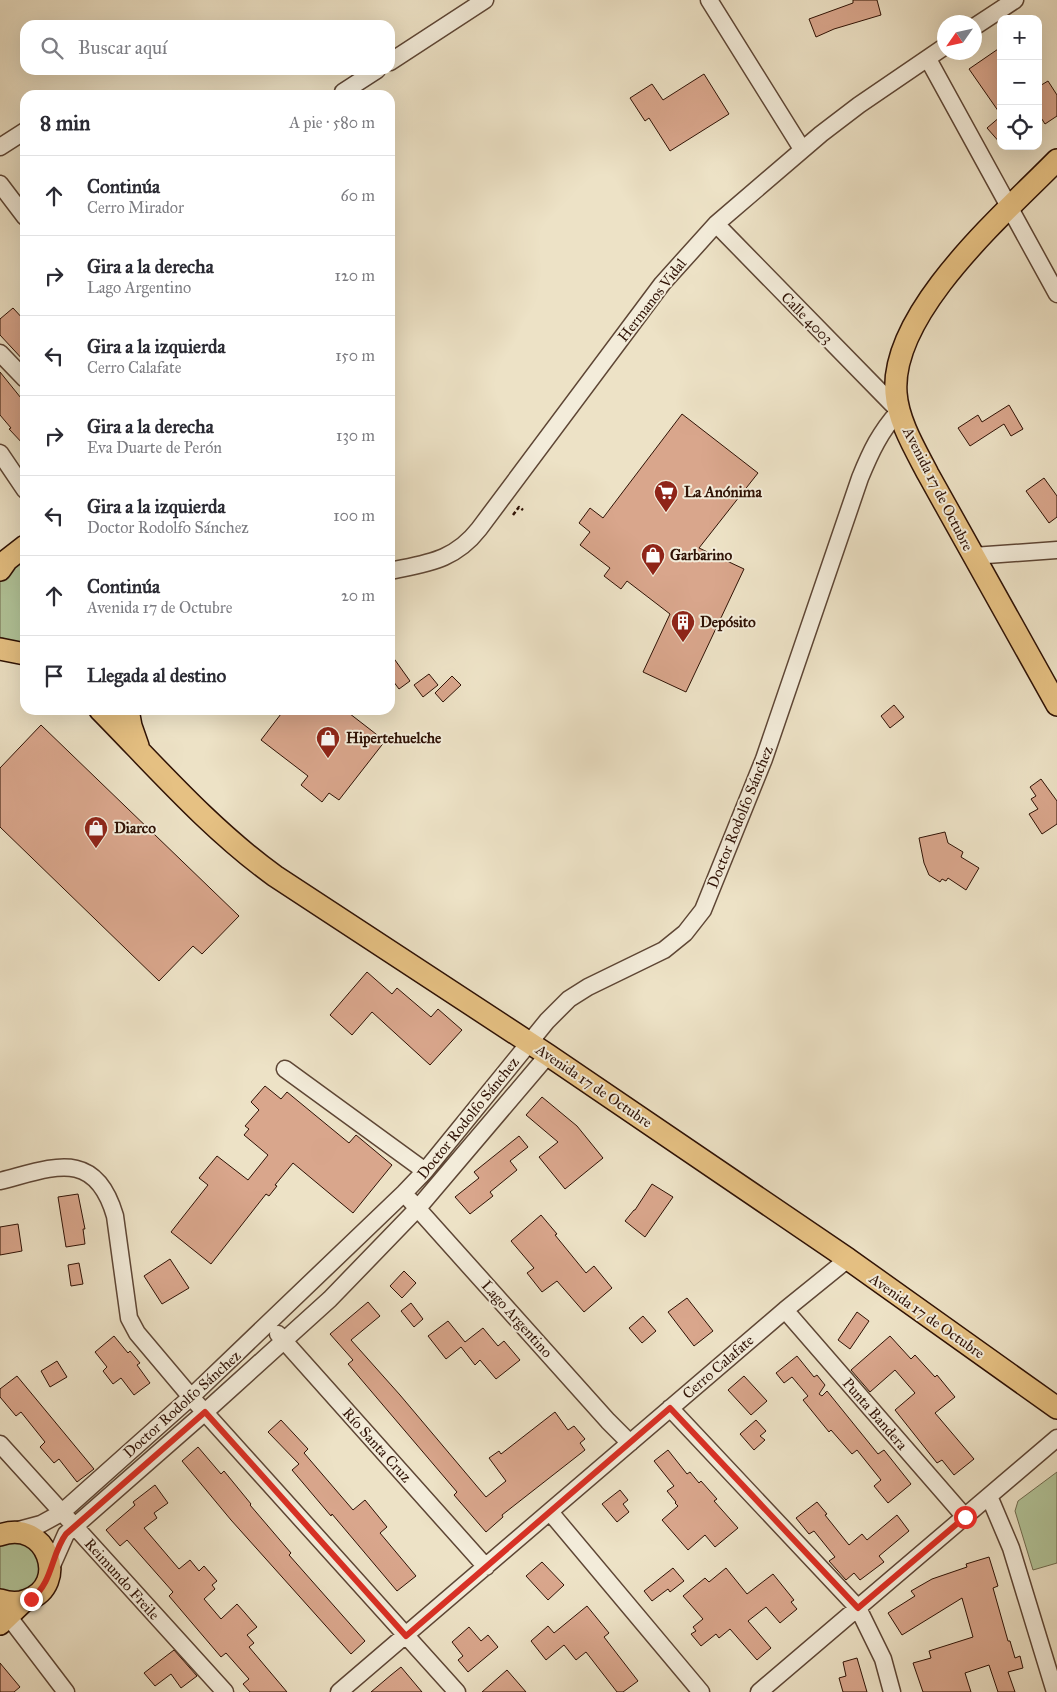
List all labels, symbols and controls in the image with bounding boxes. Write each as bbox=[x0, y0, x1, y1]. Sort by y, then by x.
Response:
north arrow bbox=[937, 15, 982, 60]
map controls bbox=[997, 15, 1042, 150]
button: + bbox=[997, 15, 1042, 60]
search box bbox=[20, 20, 395, 75]
icon: search bbox=[38, 34, 66, 62]
text: Buscar aquí bbox=[78, 36, 167, 59]
button: − bbox=[997, 60, 1042, 105]
button: locate bbox=[997, 105, 1042, 150]
text: 8 min bbox=[40, 110, 90, 136]
text: A pie · 580 m bbox=[289, 113, 375, 132]
text: Continúa bbox=[87, 175, 160, 198]
icon: ahead bbox=[40, 182, 68, 210]
text: 60 m bbox=[341, 186, 375, 205]
text: Cerro Mirador bbox=[87, 198, 184, 217]
street label: Hermanos Vidal bbox=[614, 254, 691, 345]
text: Gira a la derecha bbox=[87, 255, 214, 278]
icon: right bbox=[40, 262, 68, 290]
text: 120 m bbox=[335, 266, 375, 285]
text: Lago Argentino bbox=[87, 278, 191, 297]
street label: Calle 4003 bbox=[777, 288, 837, 348]
text: Gira a la izquierda bbox=[87, 335, 226, 358]
icon: left bbox=[40, 342, 68, 370]
text: 150 m bbox=[335, 346, 375, 365]
text: Cerro Calafate bbox=[87, 358, 181, 377]
text: Gira a la derecha bbox=[87, 415, 214, 438]
icon: right bbox=[40, 422, 68, 450]
street label: Avenida 17 de Octubre bbox=[899, 423, 977, 554]
text: 130 m bbox=[336, 426, 375, 445]
text: Eva Duarte de Perón bbox=[87, 438, 222, 457]
supermarket icon: La Anónima bbox=[653, 479, 679, 513]
place label: La Anónima bbox=[684, 483, 762, 501]
text: Gira a la izquierda bbox=[87, 495, 226, 518]
icon: left bbox=[40, 502, 68, 530]
text: 100 m bbox=[333, 506, 375, 525]
text: Doctor Rodolfo Sánchez bbox=[87, 518, 249, 537]
shop icon: Garbarino bbox=[640, 542, 666, 576]
place label: Garbarino bbox=[670, 546, 732, 564]
text: Continúa bbox=[87, 575, 160, 598]
icon: ahead bbox=[40, 582, 68, 610]
text: 20 m bbox=[341, 586, 375, 605]
text: Avenida 17 de Octubre bbox=[87, 598, 232, 617]
building icon: Depósito bbox=[670, 609, 696, 643]
place label: Depósito bbox=[700, 613, 756, 632]
icon: arrive bbox=[40, 662, 68, 690]
text: Llegada al destino bbox=[87, 664, 226, 687]
shop icon: Hipertehuelche bbox=[315, 725, 341, 759]
place label: Hipertehuelche bbox=[346, 729, 442, 748]
street label: Doctor Rodolfo Sánchez bbox=[703, 743, 777, 891]
shop icon: Diarco bbox=[83, 815, 109, 849]
place label: Diarco bbox=[114, 819, 156, 837]
street label: Avenida 17 de Octubre bbox=[532, 1040, 656, 1132]
street label: Doctor Rodolfo Sánchez bbox=[413, 1053, 523, 1183]
street label: Avenida 17 de Octubre bbox=[865, 1269, 988, 1362]
street label: Lago Argentino bbox=[478, 1277, 557, 1362]
street label: Cerro Calafate bbox=[679, 1331, 757, 1403]
street label: Doctor Rodolfo Sánchez bbox=[120, 1347, 244, 1461]
street label: Punta Bandera bbox=[839, 1374, 912, 1454]
street label: Río Santa Cruz bbox=[339, 1404, 415, 1486]
route start bbox=[954, 1506, 977, 1529]
street label: Reimundo Freile bbox=[81, 1535, 163, 1623]
route end bbox=[20, 1588, 43, 1611]

